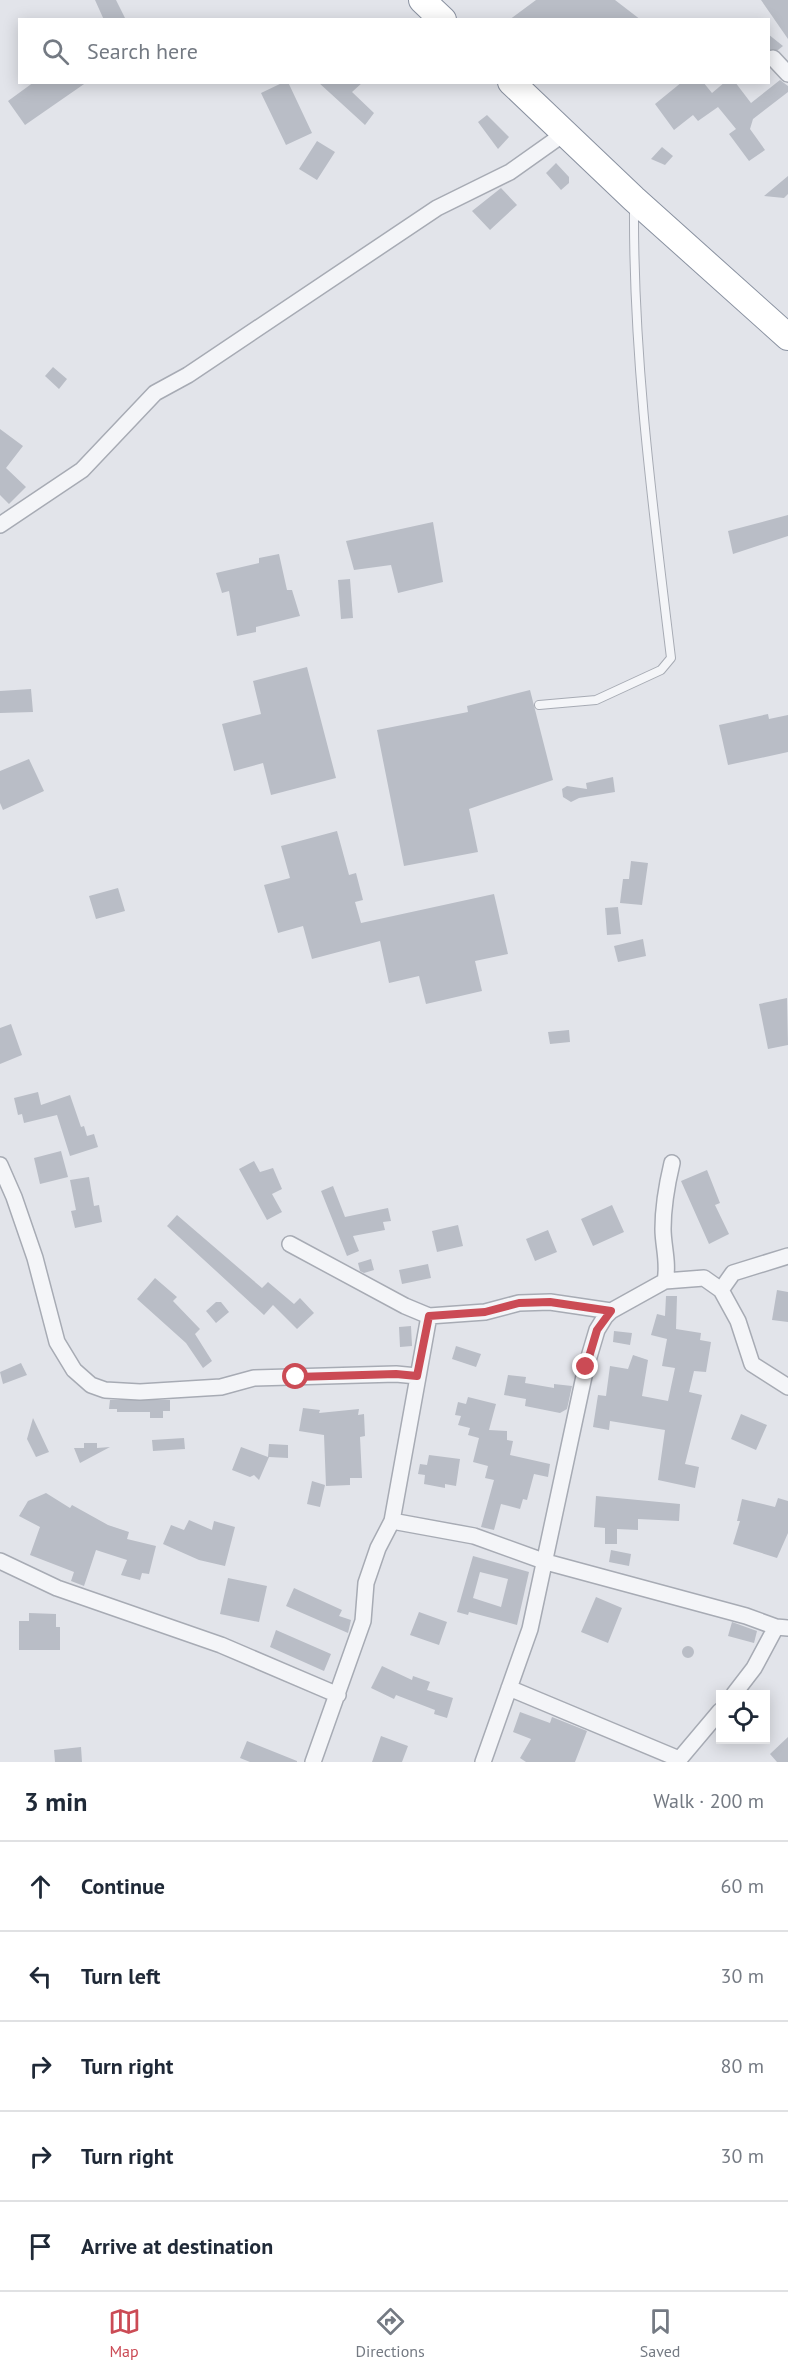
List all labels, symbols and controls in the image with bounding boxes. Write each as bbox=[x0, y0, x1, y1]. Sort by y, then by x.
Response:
search box bbox=[18, 18, 770, 84]
icon: search bbox=[39, 35, 72, 68]
text: Search here bbox=[87, 37, 198, 65]
route end bbox=[572, 1353, 598, 1379]
route start bbox=[282, 1363, 308, 1389]
map controls bbox=[716, 1690, 770, 1744]
button: locate bbox=[716, 1690, 770, 1744]
text: 3 min bbox=[24, 1785, 87, 1818]
text: Walk · 200 m bbox=[653, 1788, 764, 1814]
icon: ahead bbox=[24, 1870, 57, 1903]
text: Continue bbox=[81, 1872, 165, 1900]
text: 60 m bbox=[721, 1873, 764, 1899]
icon: left bbox=[24, 1960, 57, 1993]
text: Turn left bbox=[81, 1962, 161, 1990]
text: 30 m bbox=[721, 1963, 764, 1989]
icon: right bbox=[24, 2050, 57, 2083]
text: Turn right bbox=[81, 2052, 173, 2080]
text: 80 m bbox=[721, 2053, 764, 2079]
icon: right bbox=[24, 2140, 57, 2173]
text: Turn right bbox=[81, 2142, 173, 2170]
text: 30 m bbox=[721, 2143, 764, 2169]
icon: arrive bbox=[24, 2230, 57, 2263]
text: Arrive at destination bbox=[81, 2232, 273, 2260]
tab: Map bbox=[108, 2305, 141, 2361]
tab: Directions bbox=[356, 2305, 425, 2361]
tab: Saved bbox=[640, 2305, 680, 2361]

